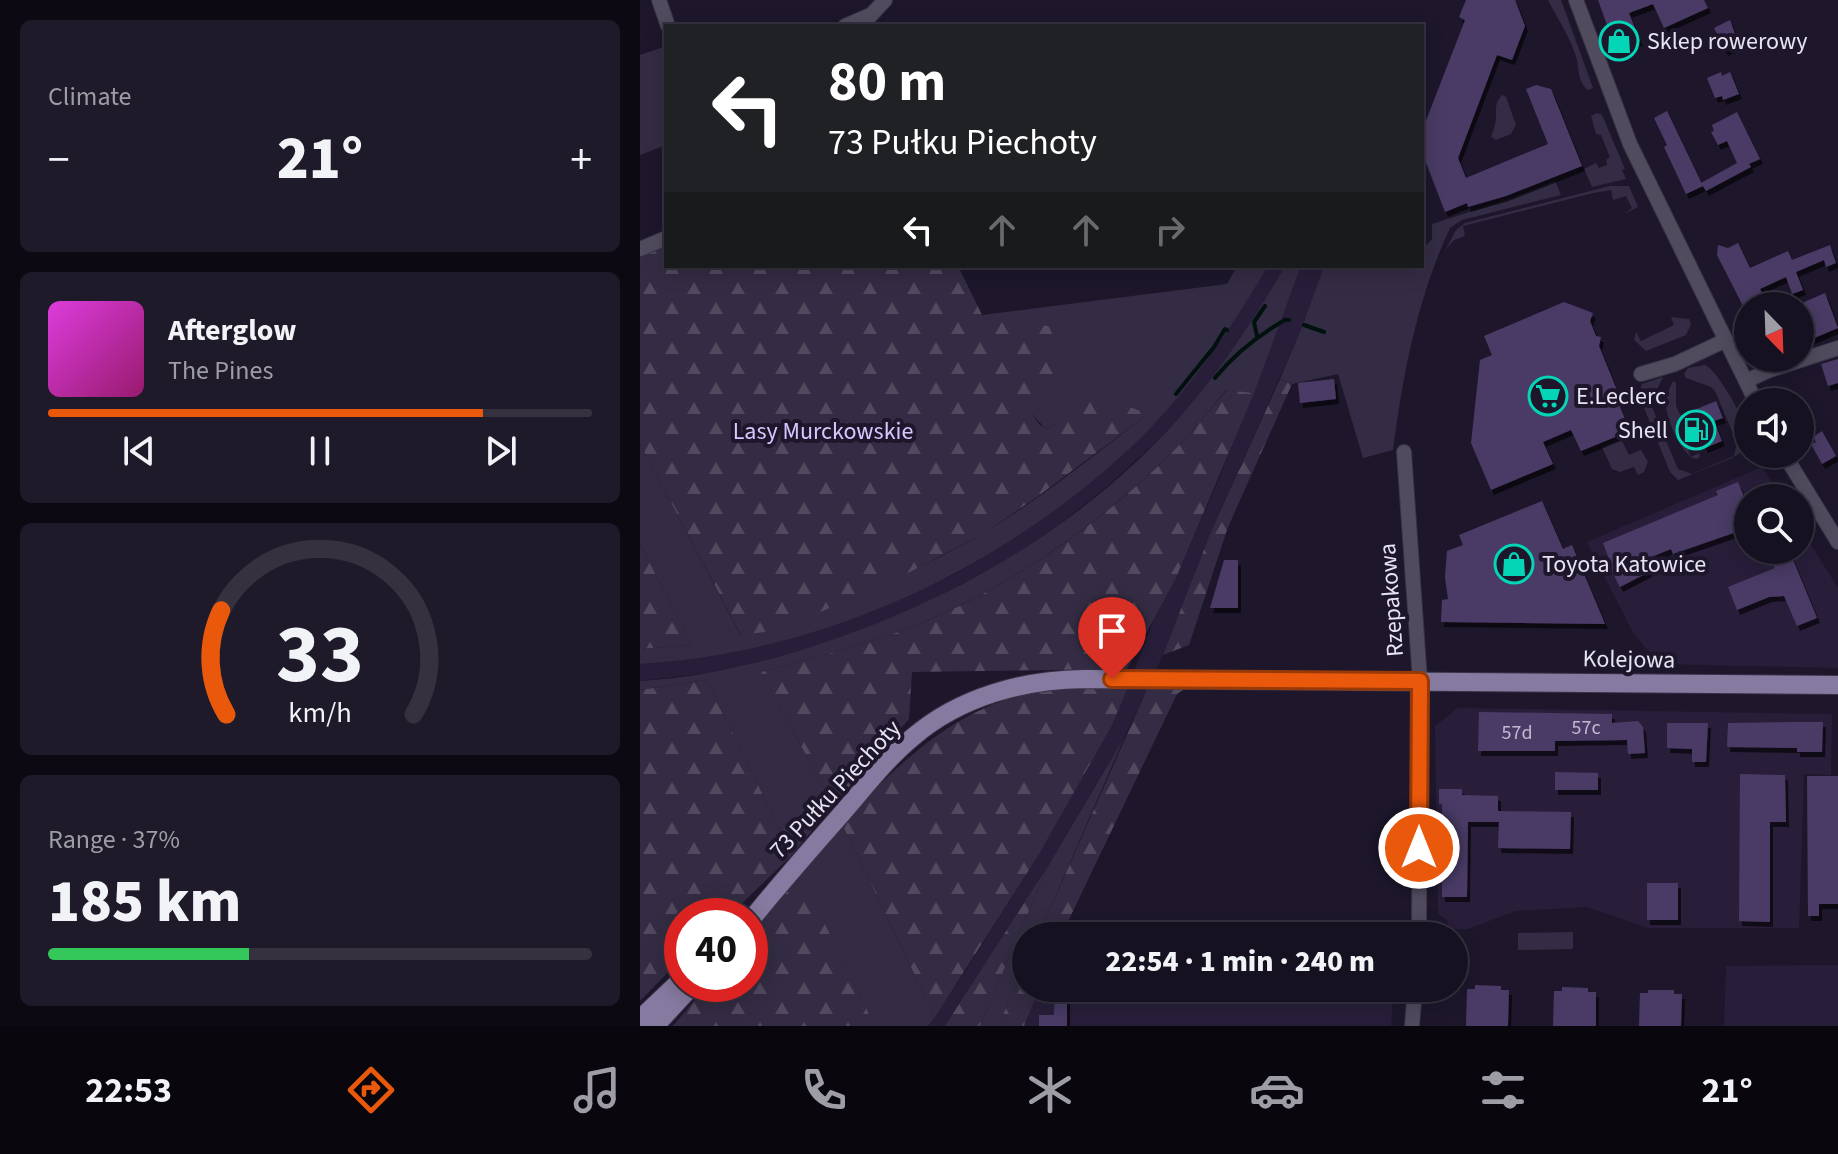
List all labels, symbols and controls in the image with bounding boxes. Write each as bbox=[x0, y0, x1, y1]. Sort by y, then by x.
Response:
shop icon: Sklep rowerowy bbox=[1598, 20, 1640, 62]
place label: Sklep rowerowy bbox=[1647, 24, 1807, 59]
text: 80 m bbox=[828, 43, 946, 122]
icon: left bbox=[696, 56, 800, 160]
text: Climate bbox=[48, 78, 132, 115]
text: 21° bbox=[277, 117, 363, 202]
text: 73 Pułku Piechoty bbox=[828, 117, 1097, 168]
text: − bbox=[48, 129, 70, 192]
text: + bbox=[570, 129, 592, 192]
icon: left bbox=[896, 208, 940, 252]
icon: ahead bbox=[980, 208, 1024, 252]
icon: ahead bbox=[1064, 208, 1108, 252]
icon: right bbox=[1148, 208, 1192, 252]
north arrow bbox=[1734, 292, 1814, 372]
map controls bbox=[1734, 292, 1814, 564]
text: Afterglow bbox=[168, 309, 296, 352]
text: The Pines bbox=[168, 352, 273, 389]
supermarket icon: E.Leclerc bbox=[1527, 375, 1569, 417]
place label: E.Leclerc bbox=[1576, 379, 1666, 414]
button: sound bbox=[1734, 388, 1814, 468]
fuel station icon: Shell bbox=[1675, 409, 1717, 451]
place label: Shell bbox=[1618, 413, 1668, 448]
park label: Lasy Murckowskie bbox=[733, 414, 913, 449]
icon: previous bbox=[117, 429, 161, 473]
icon: pause bbox=[298, 429, 342, 473]
icon: next bbox=[479, 429, 523, 473]
button: search bbox=[1734, 484, 1814, 564]
street label: Rzepakowa bbox=[1370, 542, 1413, 658]
shop icon: Toyota Katowice bbox=[1493, 543, 1535, 585]
place label: Toyota Katowice bbox=[1542, 547, 1706, 582]
text: 33 bbox=[276, 595, 364, 713]
pin bbox=[1078, 597, 1146, 679]
icon: arrive bbox=[1090, 609, 1134, 653]
street label: Kolejowa bbox=[1582, 641, 1676, 678]
text: km/h bbox=[288, 693, 352, 733]
street label: 73 Pułku Piechoty bbox=[761, 712, 909, 867]
house number: 57c bbox=[1572, 714, 1601, 742]
house number: 57d bbox=[1502, 719, 1532, 747]
position arrow bbox=[1377, 806, 1461, 890]
text: Range · 37% bbox=[48, 821, 180, 858]
text: 185 km bbox=[48, 860, 241, 945]
speed limit sign: 40 bbox=[664, 898, 768, 1002]
text: 22:54 · 1 min · 240 m bbox=[1105, 940, 1375, 983]
icon: directions bbox=[343, 1062, 399, 1118]
icon: music bbox=[569, 1062, 625, 1118]
icon: phone bbox=[796, 1062, 852, 1118]
icon: climate bbox=[1022, 1062, 1078, 1118]
icon: car bbox=[1249, 1062, 1305, 1118]
icon: filters bbox=[1475, 1062, 1531, 1118]
text: 22:53 bbox=[85, 1065, 172, 1116]
text: 21° bbox=[1702, 1065, 1753, 1116]

